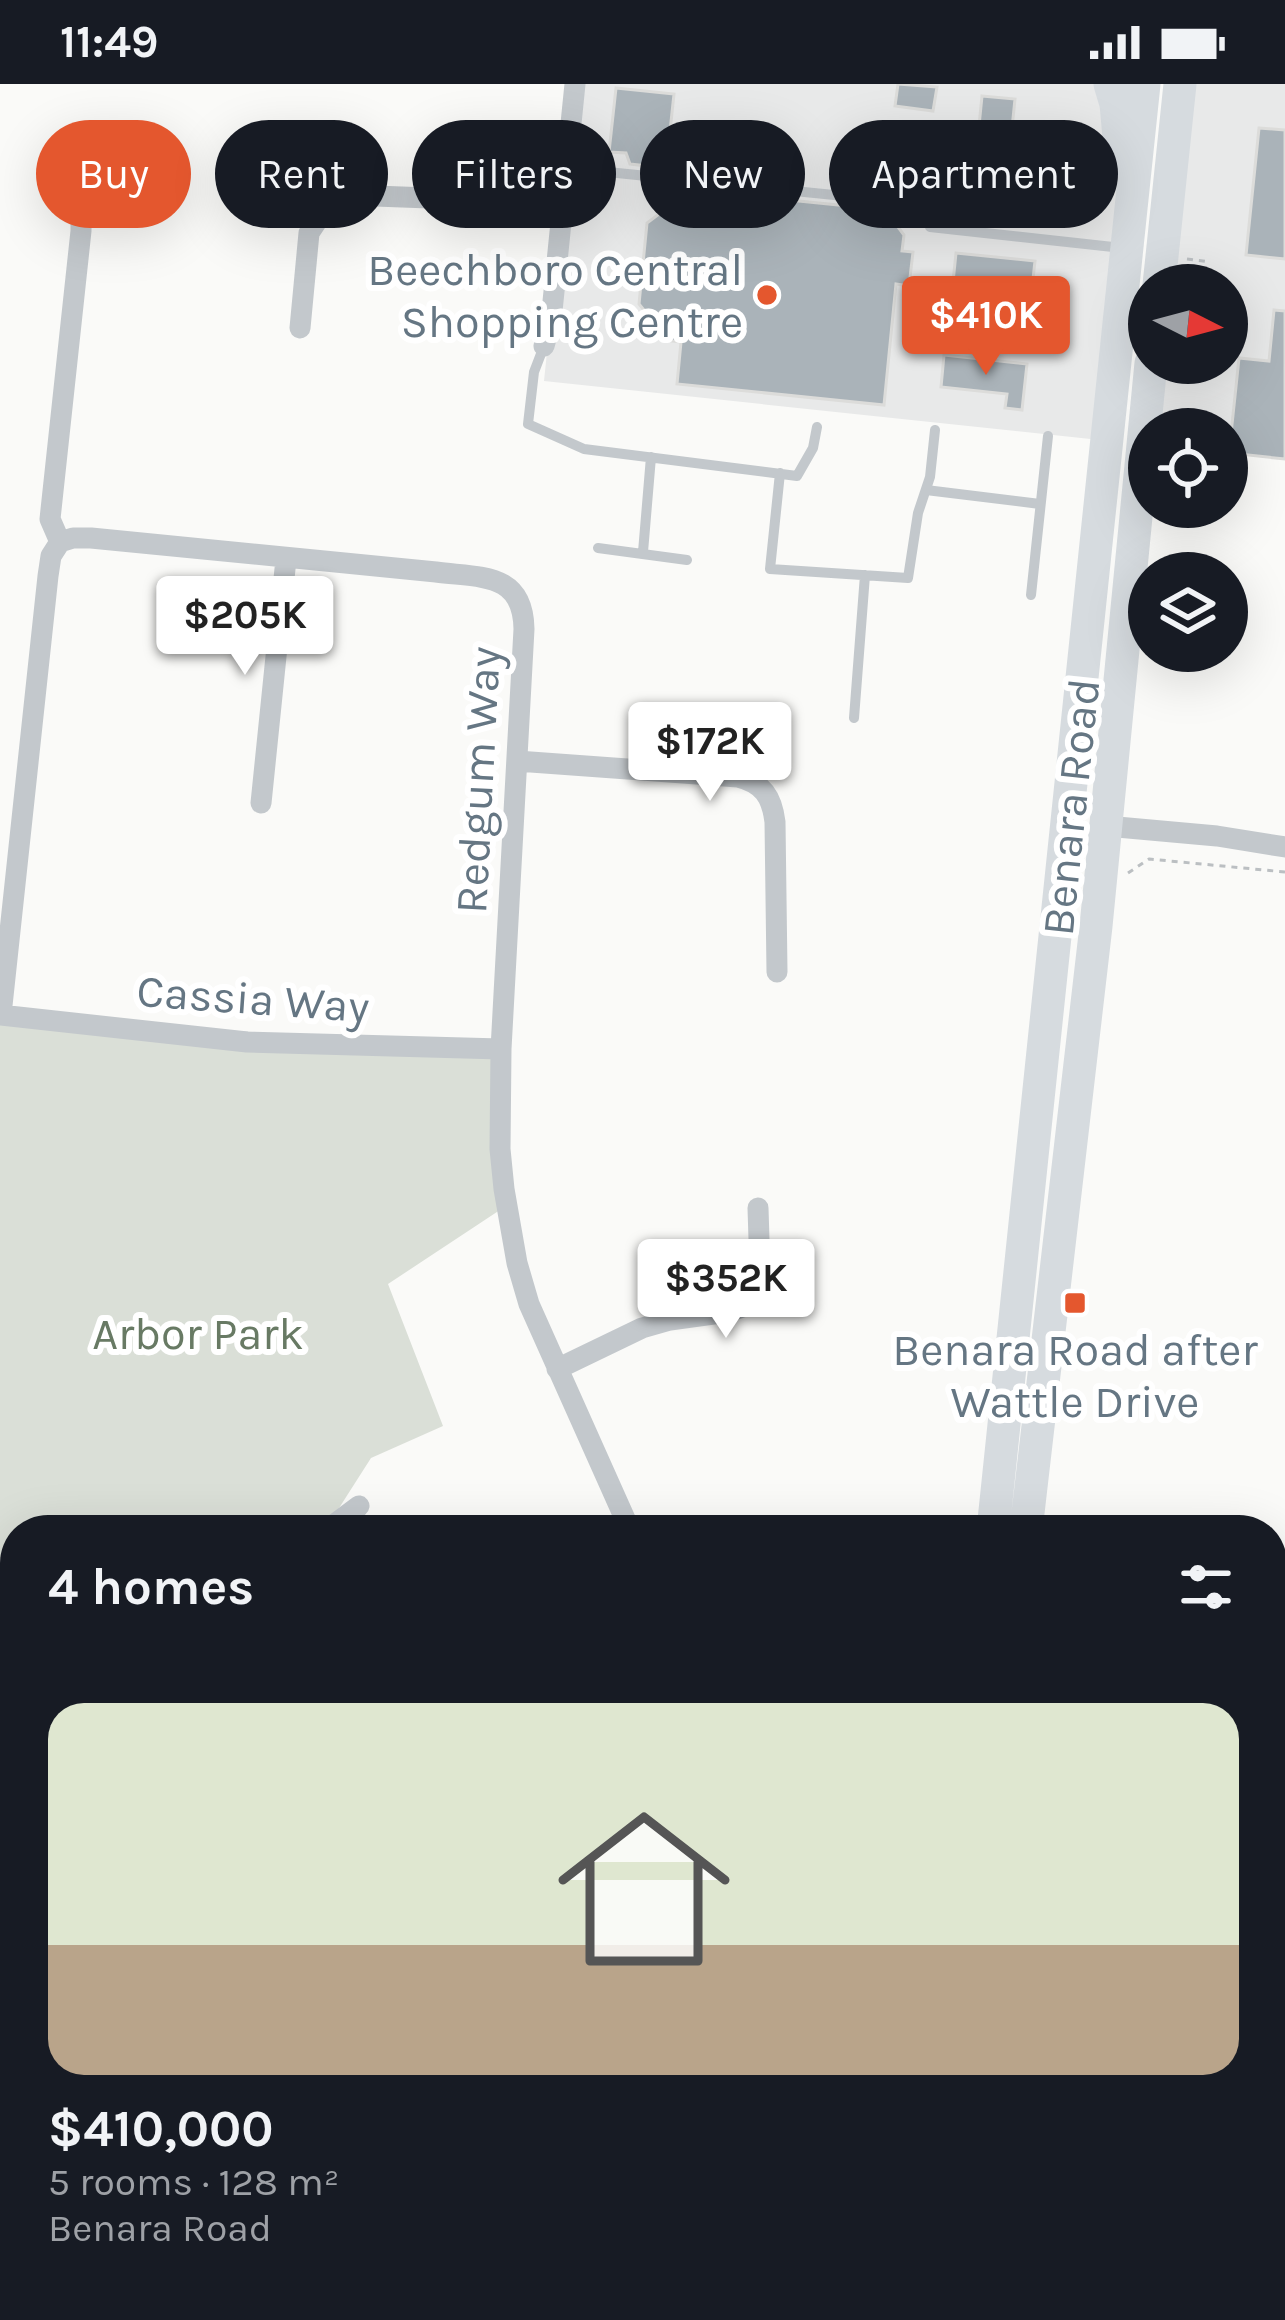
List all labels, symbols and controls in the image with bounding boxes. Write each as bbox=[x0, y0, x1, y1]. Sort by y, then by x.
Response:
text: 11:49 bbox=[60, 16, 158, 68]
chip: Buy bbox=[36, 120, 191, 228]
chip: Rent bbox=[215, 120, 388, 228]
chip: Filters bbox=[412, 120, 616, 228]
chip: New bbox=[640, 120, 805, 228]
chip: Apartment bbox=[829, 120, 1118, 228]
place label: Beechboro Central Shopping Centre bbox=[367, 244, 743, 349]
north arrow bbox=[1128, 264, 1248, 384]
map controls bbox=[1128, 264, 1248, 672]
pin: $410K bbox=[902, 276, 1070, 378]
marker: Beechboro Central Shopping Centre bbox=[754, 282, 780, 308]
text: $410K bbox=[929, 292, 1043, 338]
button: locate bbox=[1128, 408, 1248, 528]
button: layers bbox=[1128, 552, 1248, 672]
pin: $205K bbox=[161, 576, 329, 678]
text: $205K bbox=[183, 592, 307, 638]
street label: Redgum Way bbox=[445, 645, 512, 915]
street label: Benara Road bbox=[1032, 676, 1110, 938]
pin: $172K bbox=[626, 702, 794, 804]
text: $172K bbox=[655, 718, 765, 764]
street label: Cassia Way bbox=[135, 965, 371, 1034]
pin: $352K bbox=[642, 1239, 810, 1341]
text: $352K bbox=[665, 1255, 787, 1301]
marker: Benara Road after Wattle Drive bbox=[1062, 1290, 1088, 1316]
park label: Arbor Park bbox=[92, 1308, 304, 1360]
place label: Benara Road after Wattle Drive bbox=[892, 1324, 1258, 1428]
icon: filters bbox=[1173, 1554, 1239, 1620]
text: 4 homes bbox=[48, 1557, 254, 1617]
icon: home bbox=[536, 1781, 752, 1997]
text: $410,000 bbox=[48, 2099, 274, 2159]
text: 5 rooms · 128 m² bbox=[48, 2159, 339, 2205]
text: Benara Road bbox=[48, 2205, 272, 2251]

